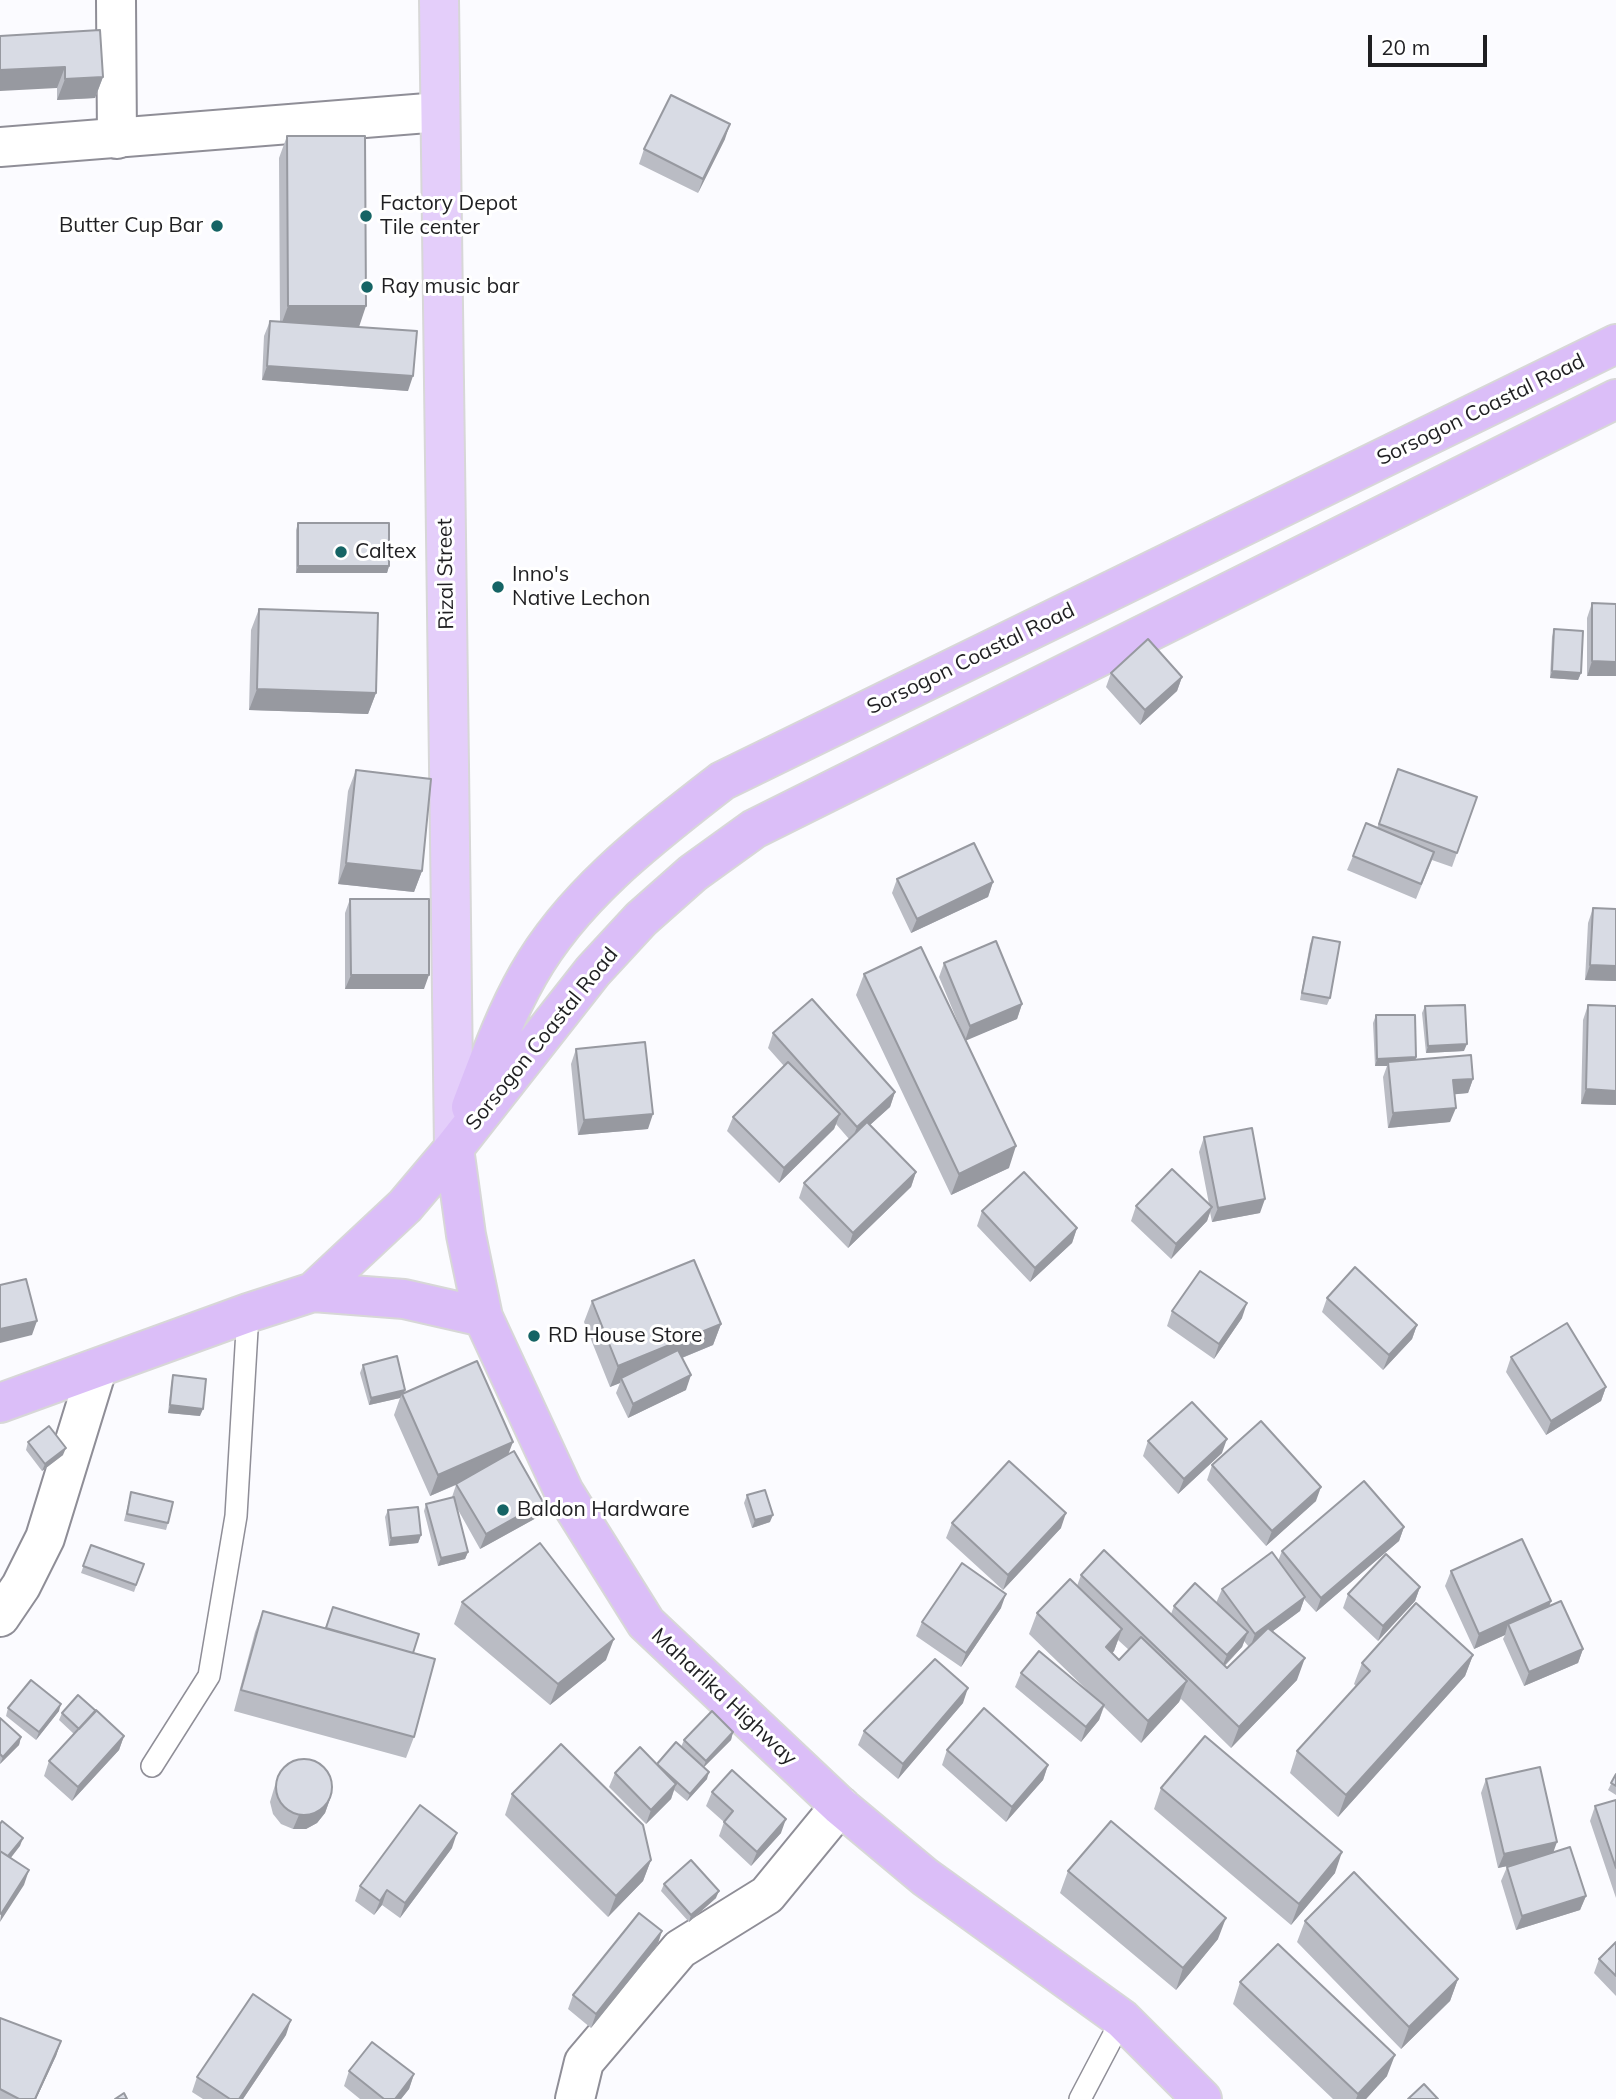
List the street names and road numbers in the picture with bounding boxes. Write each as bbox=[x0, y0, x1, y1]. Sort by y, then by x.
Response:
street label: Sorsogon Coastal Road bbox=[1373, 349, 1589, 471]
street label: Rizal Street bbox=[432, 518, 460, 630]
street label: Sorsogon Coastal Road bbox=[863, 598, 1079, 720]
street label: Sorsogon Coastal Road bbox=[461, 943, 623, 1135]
street label: Maharlika Highway bbox=[646, 1623, 802, 1771]

